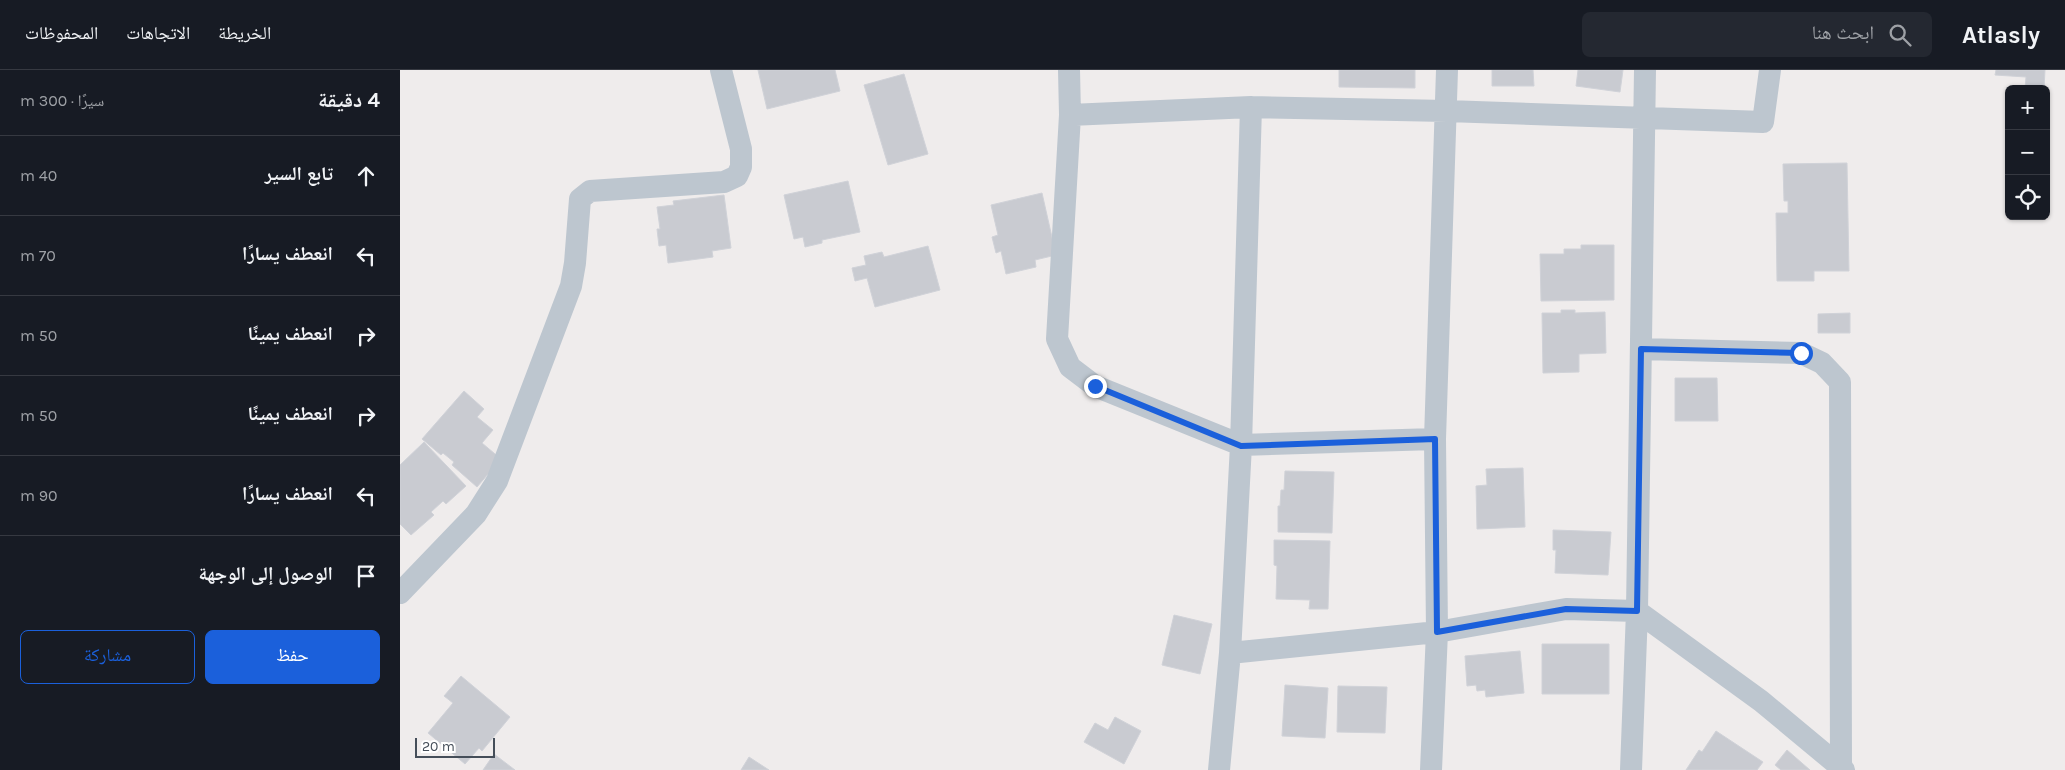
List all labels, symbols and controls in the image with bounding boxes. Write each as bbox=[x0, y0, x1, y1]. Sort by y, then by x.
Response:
search box bbox=[1582, 12, 1932, 57]
icon: search bbox=[1886, 21, 1914, 49]
text: Atlasly bbox=[1962, 21, 2040, 49]
text: المحفوظات bbox=[25, 22, 98, 44]
text: الاتجاهات bbox=[126, 22, 190, 44]
text: الخريطة bbox=[218, 22, 271, 44]
text: ابحث هنا bbox=[1812, 22, 1874, 44]
map controls bbox=[2005, 85, 2050, 220]
button: + bbox=[2005, 85, 2050, 130]
text: 4 دقيقة bbox=[318, 88, 380, 112]
text: سيرًا · 300 m bbox=[20, 91, 104, 110]
button: − bbox=[2005, 130, 2050, 175]
icon: ahead bbox=[352, 162, 380, 190]
text: تابع السير bbox=[265, 163, 333, 185]
text: 40 m bbox=[20, 166, 57, 185]
button: locate bbox=[2005, 175, 2050, 220]
icon: left bbox=[352, 242, 380, 270]
text: انعطف يسارًا bbox=[242, 243, 333, 265]
text: 70 m bbox=[20, 246, 56, 265]
icon: right bbox=[352, 322, 380, 350]
text: انعطف يمينًا bbox=[248, 323, 333, 345]
text: 50 m bbox=[20, 326, 57, 345]
route start bbox=[1790, 342, 1813, 365]
route end bbox=[1084, 375, 1107, 398]
icon: right bbox=[352, 402, 380, 430]
text: انعطف يمينًا bbox=[248, 403, 333, 425]
text: 50 m bbox=[20, 406, 57, 425]
icon: left bbox=[352, 482, 380, 510]
text: انعطف يسارًا bbox=[242, 483, 333, 505]
text: 90 m bbox=[20, 486, 58, 505]
icon: arrive bbox=[352, 562, 380, 590]
text: الوصول إلى الوجهة bbox=[198, 563, 333, 585]
button: مشاركة bbox=[20, 630, 195, 684]
button: حفظ bbox=[205, 630, 380, 684]
scale bar bbox=[415, 735, 495, 758]
text: 20 m bbox=[422, 738, 455, 755]

